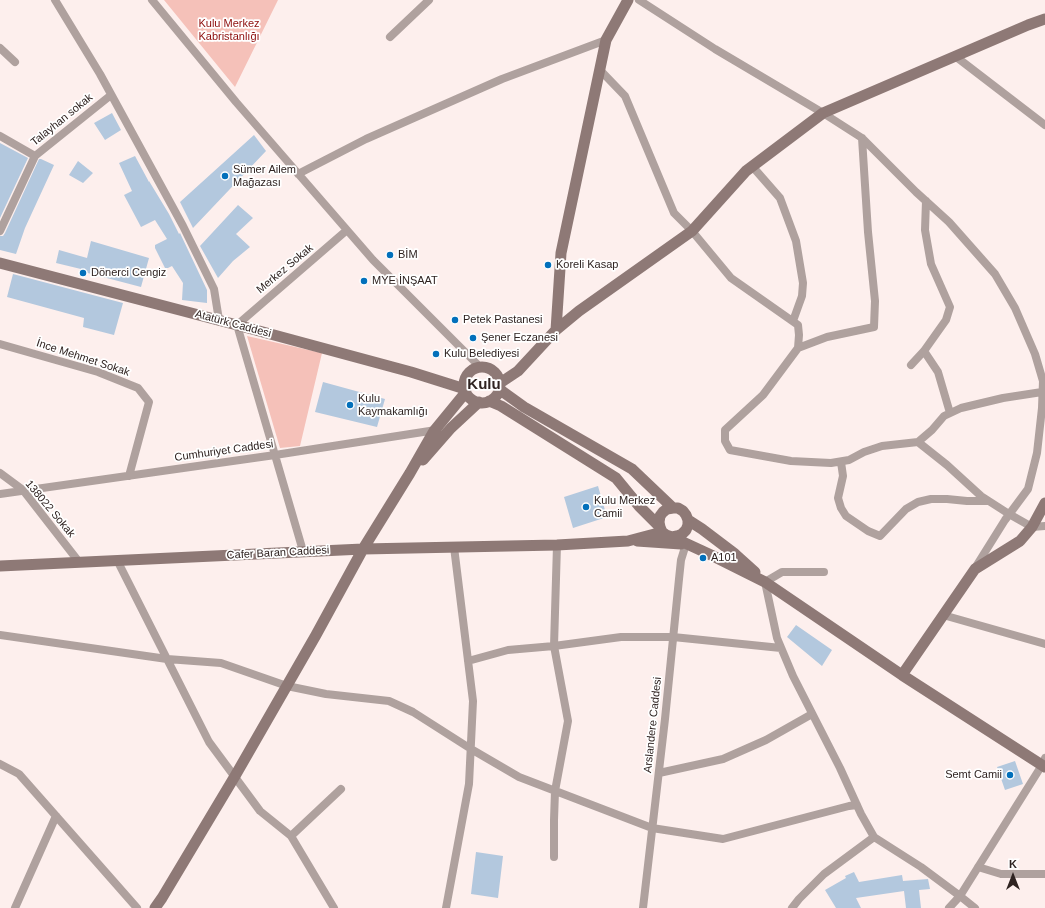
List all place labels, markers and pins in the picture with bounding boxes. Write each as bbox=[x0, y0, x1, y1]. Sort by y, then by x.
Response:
place label: Sümer Ailem Mağazası bbox=[233, 163, 296, 189]
marker: Sümer Ailem Mağazası bbox=[220, 171, 230, 181]
place label: BİM bbox=[398, 248, 418, 262]
marker: BİM bbox=[385, 250, 395, 260]
place label: Koreli Kasap bbox=[556, 258, 618, 272]
marker: Koreli Kasap bbox=[543, 260, 553, 270]
place label: Dönerci Cengiz bbox=[91, 266, 166, 280]
marker: Dönerci Cengiz bbox=[78, 268, 88, 278]
place label: MYE İNŞAAT bbox=[372, 274, 438, 288]
marker: MYE İNŞAAT bbox=[359, 276, 369, 286]
place label: Petek Pastanesi bbox=[463, 313, 542, 327]
marker: Petek Pastanesi bbox=[450, 315, 460, 325]
place label: Şener Eczanesi bbox=[481, 331, 558, 345]
marker: Şener Eczanesi bbox=[468, 333, 478, 343]
place label: Kulu Belediyesi bbox=[444, 347, 519, 361]
marker: Kulu Belediyesi bbox=[431, 349, 441, 359]
place label: Kulu Kaymakamlığı bbox=[358, 392, 428, 418]
marker: Kulu Kaymakamlığı bbox=[345, 400, 355, 410]
place label: Kulu Merkez Camii bbox=[594, 494, 655, 520]
marker: Kulu Merkez Camii bbox=[581, 502, 591, 512]
place label: A101 bbox=[711, 551, 737, 565]
marker: A101 bbox=[698, 553, 708, 563]
place label: Semt Camii bbox=[945, 768, 1002, 782]
marker: Semt Camii bbox=[1005, 770, 1015, 780]

